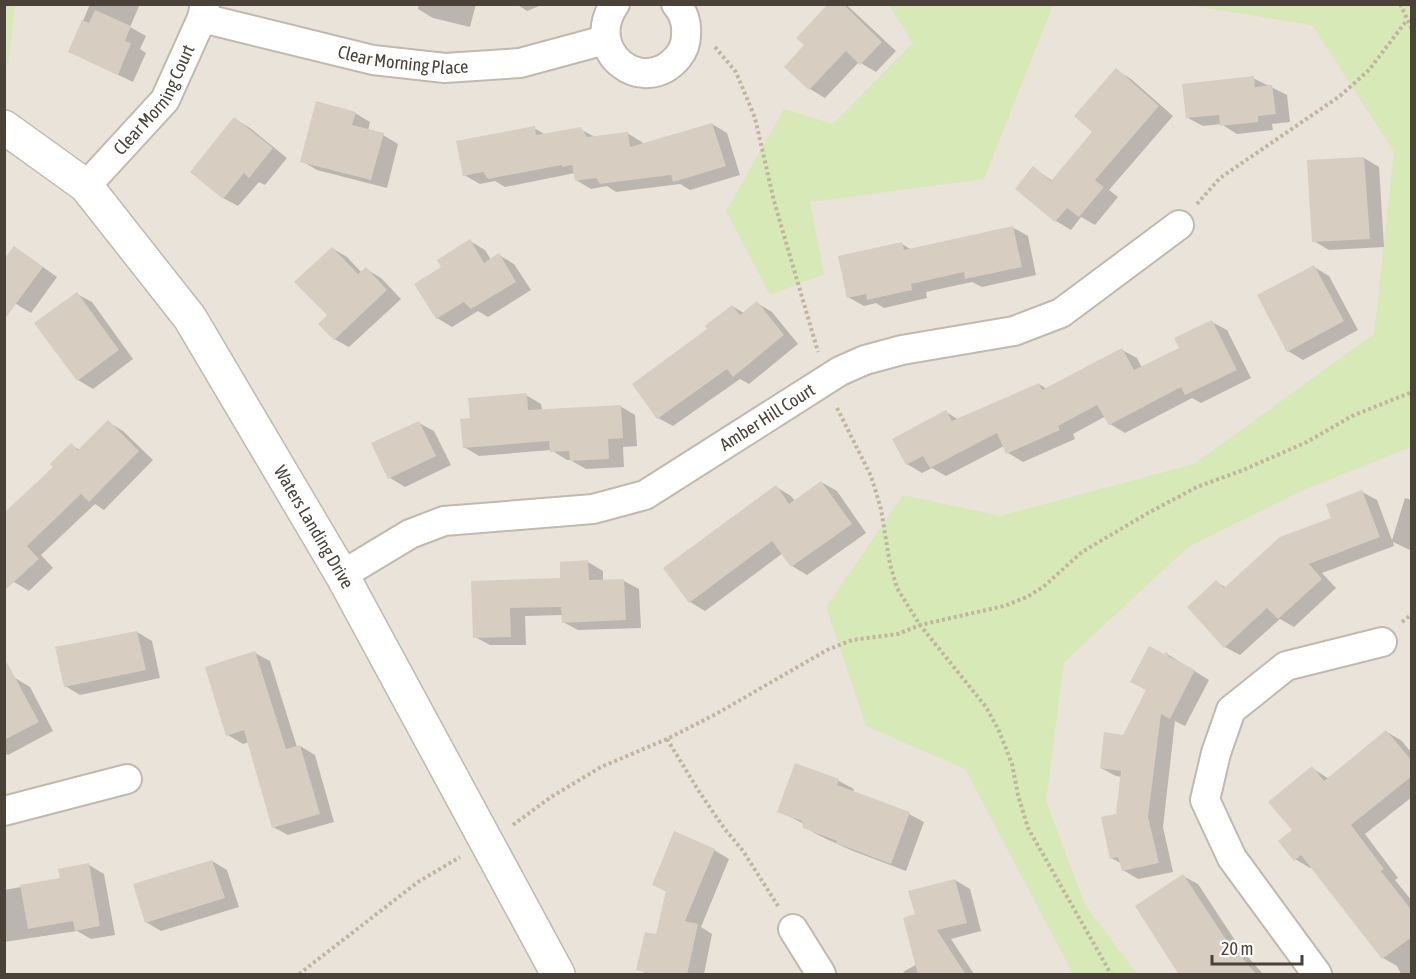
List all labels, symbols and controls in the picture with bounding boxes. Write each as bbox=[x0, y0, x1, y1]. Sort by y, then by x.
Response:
street label: Clear Morning Court bbox=[109, 41, 199, 159]
street label: Clear Morning Place bbox=[336, 41, 469, 78]
street label: Amber Hill Court bbox=[716, 379, 818, 455]
street label: Waters Landing Drive bbox=[270, 462, 358, 592]
scale bar bbox=[1212, 928, 1302, 966]
text: 20 m bbox=[1221, 938, 1253, 959]

